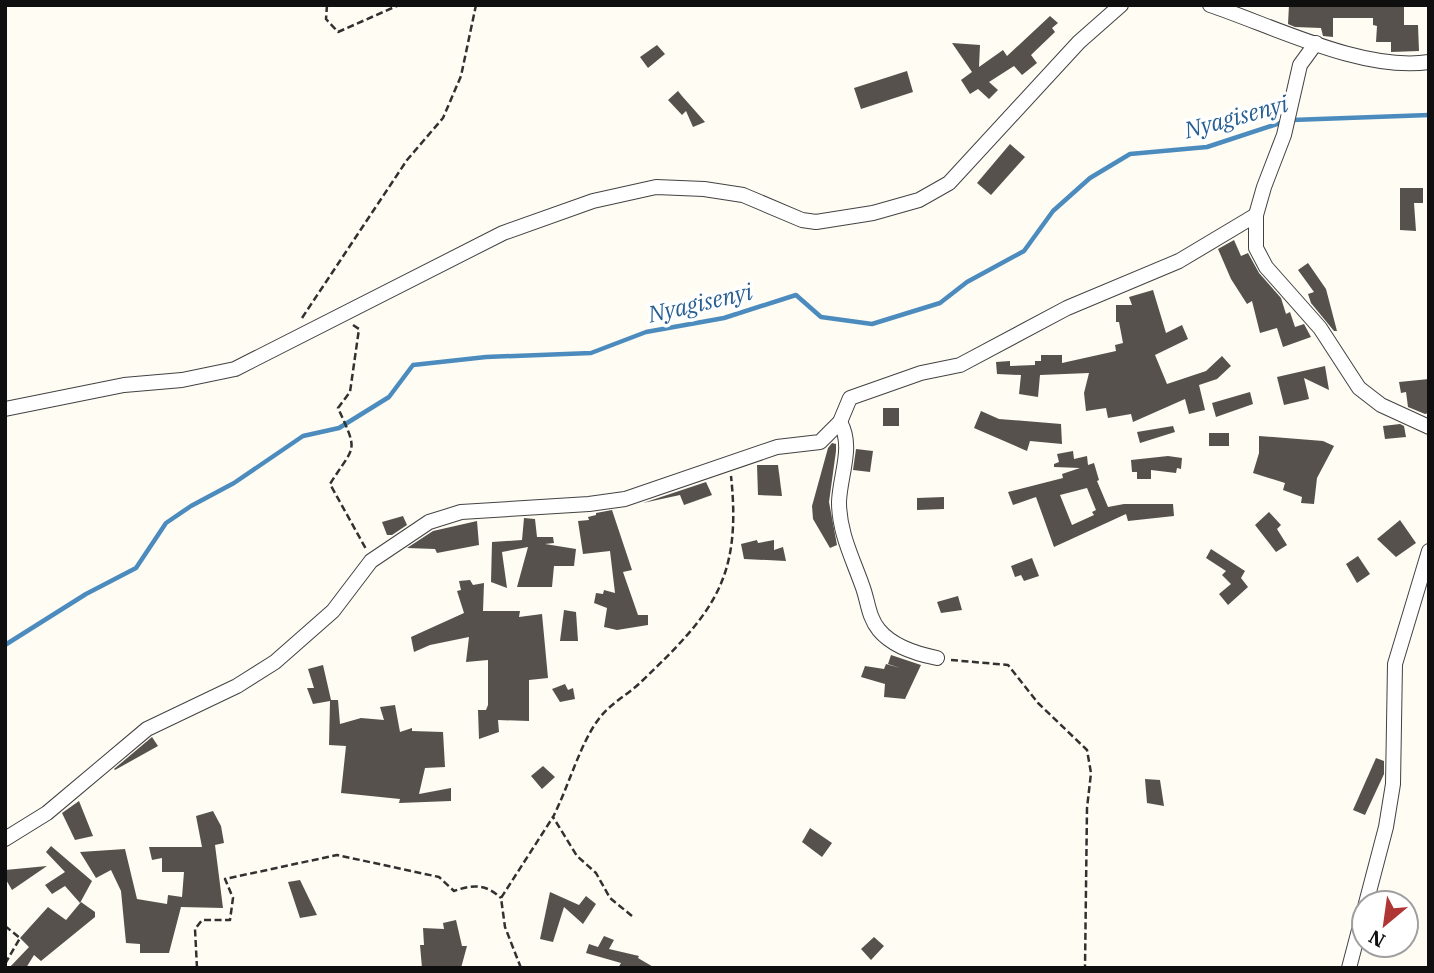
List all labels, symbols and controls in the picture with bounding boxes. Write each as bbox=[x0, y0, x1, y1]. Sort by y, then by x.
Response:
water label: Nyagisenyi bbox=[1180, 88, 1291, 144]
water label: Nyagisenyi bbox=[644, 275, 755, 329]
north arrow bbox=[1350, 889, 1420, 959]
text: N bbox=[1364, 925, 1389, 953]

